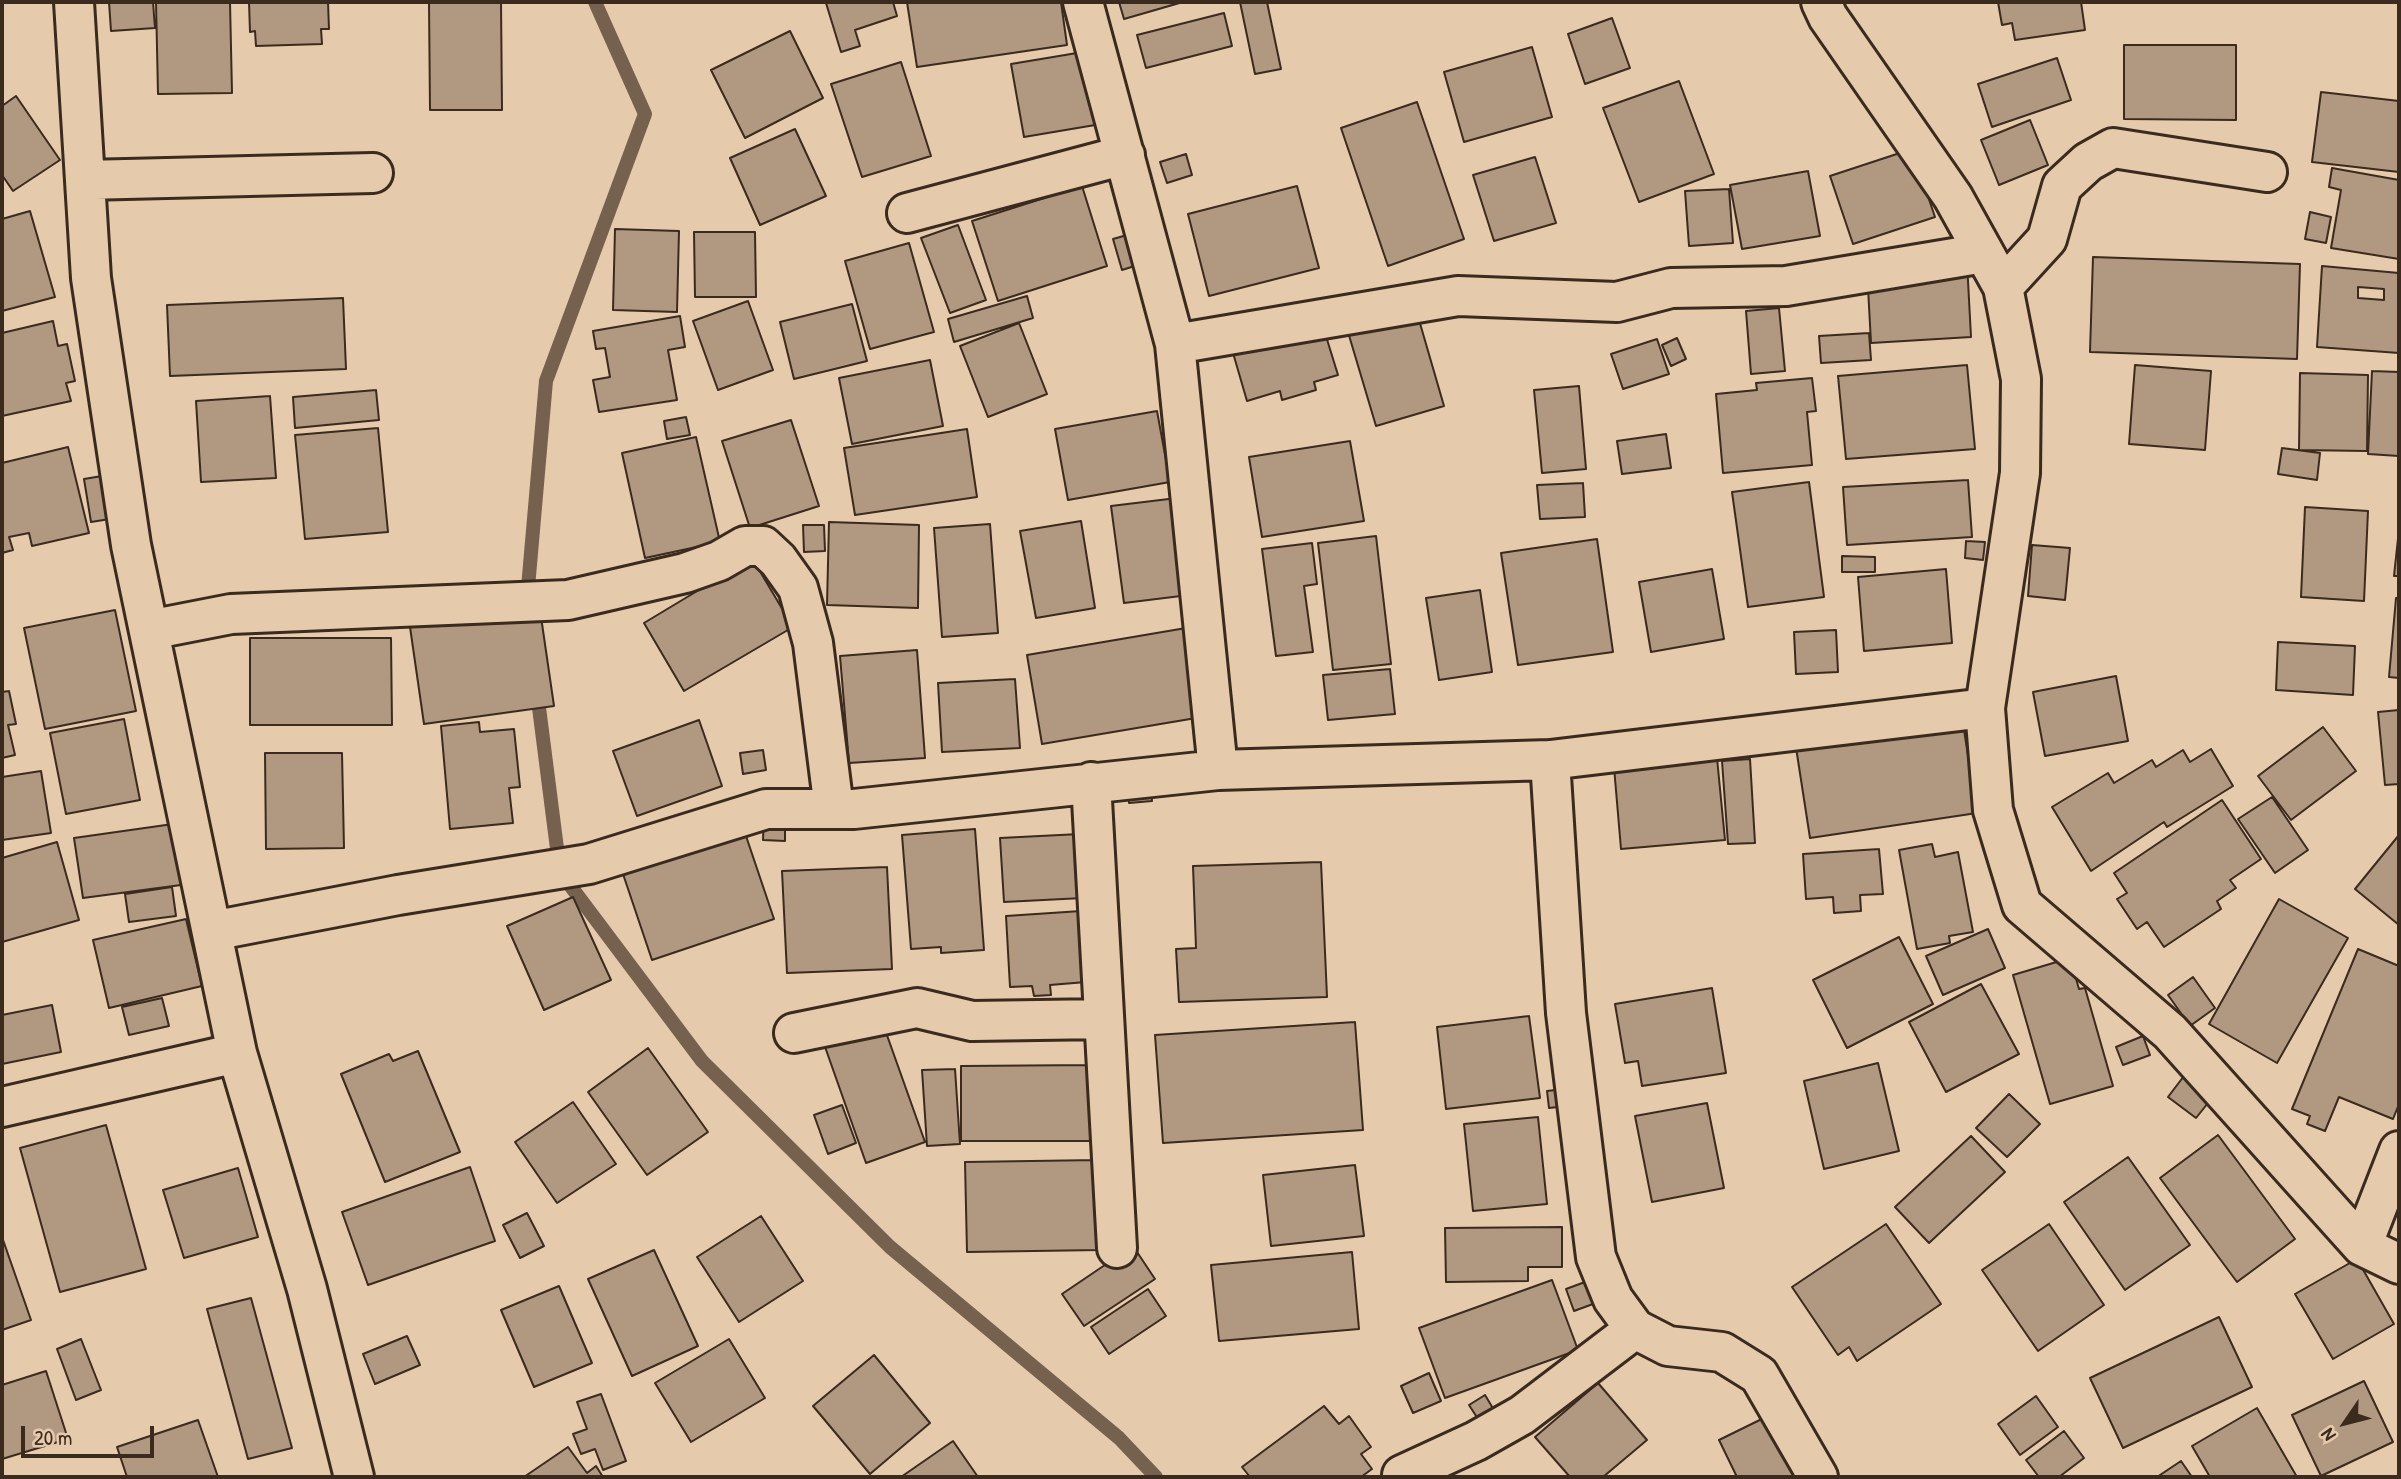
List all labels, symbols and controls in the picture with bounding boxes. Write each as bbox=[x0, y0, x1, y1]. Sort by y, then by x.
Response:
north arrow bbox=[2310, 1388, 2380, 1458]
scale bar bbox=[24, 1412, 158, 1456]
text: 20 m bbox=[34, 1423, 72, 1452]
text: N bbox=[2314, 1423, 2341, 1447]

